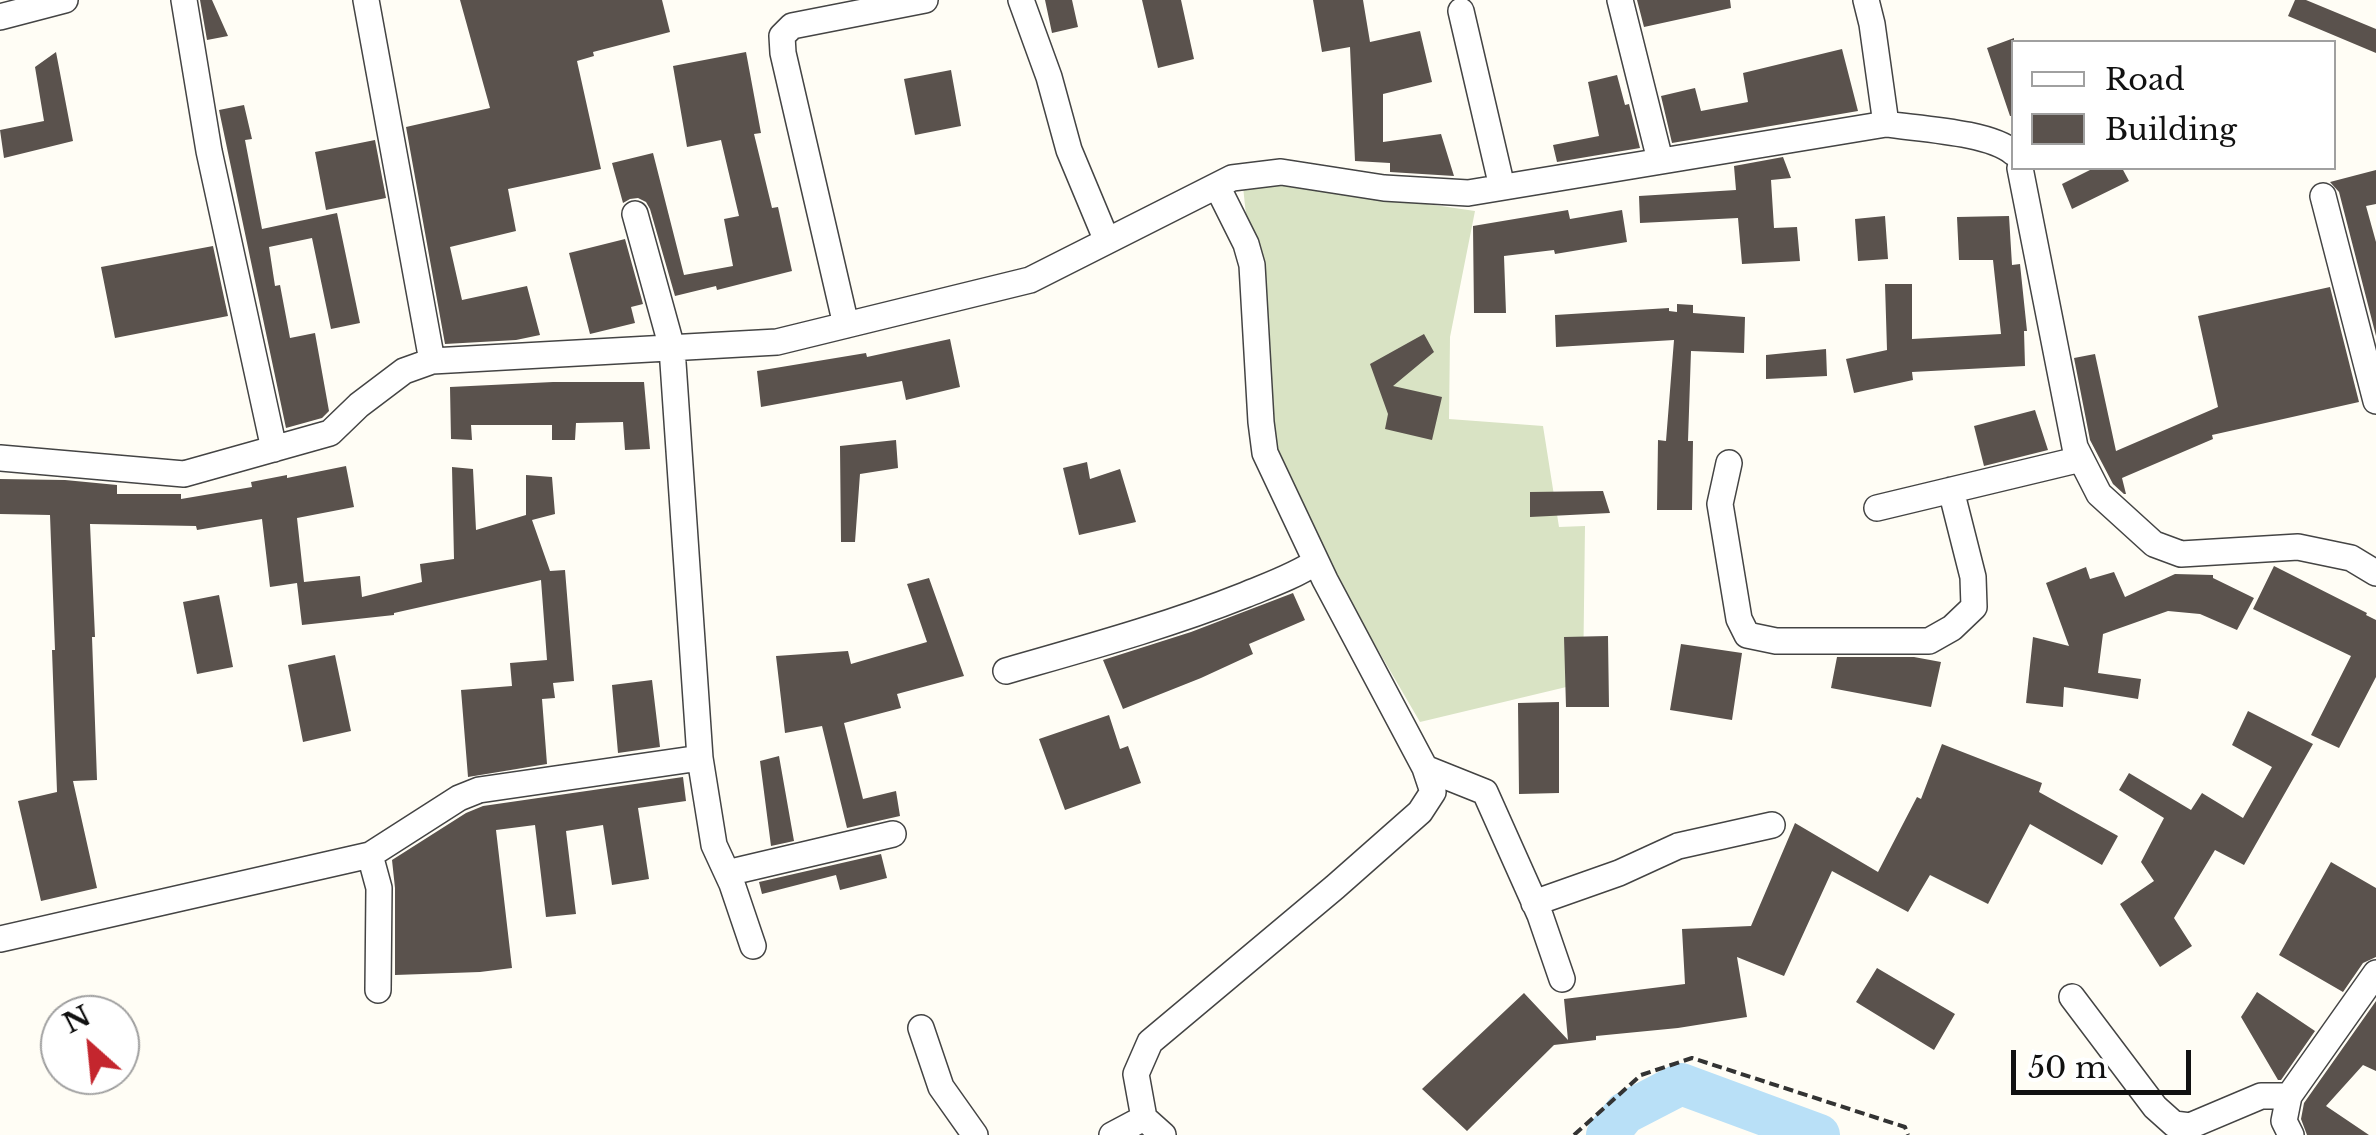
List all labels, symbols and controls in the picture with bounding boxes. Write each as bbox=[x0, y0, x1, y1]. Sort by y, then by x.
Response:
legend bbox=[2011, 40, 2336, 170]
text: Road bbox=[2105, 61, 2185, 98]
text: Building bbox=[2105, 111, 2237, 148]
north arrow bbox=[40, 995, 140, 1095]
text: N bbox=[57, 998, 97, 1041]
scale bar bbox=[2016, 1030, 2196, 1092]
text: 50 m bbox=[2028, 1049, 2107, 1086]

